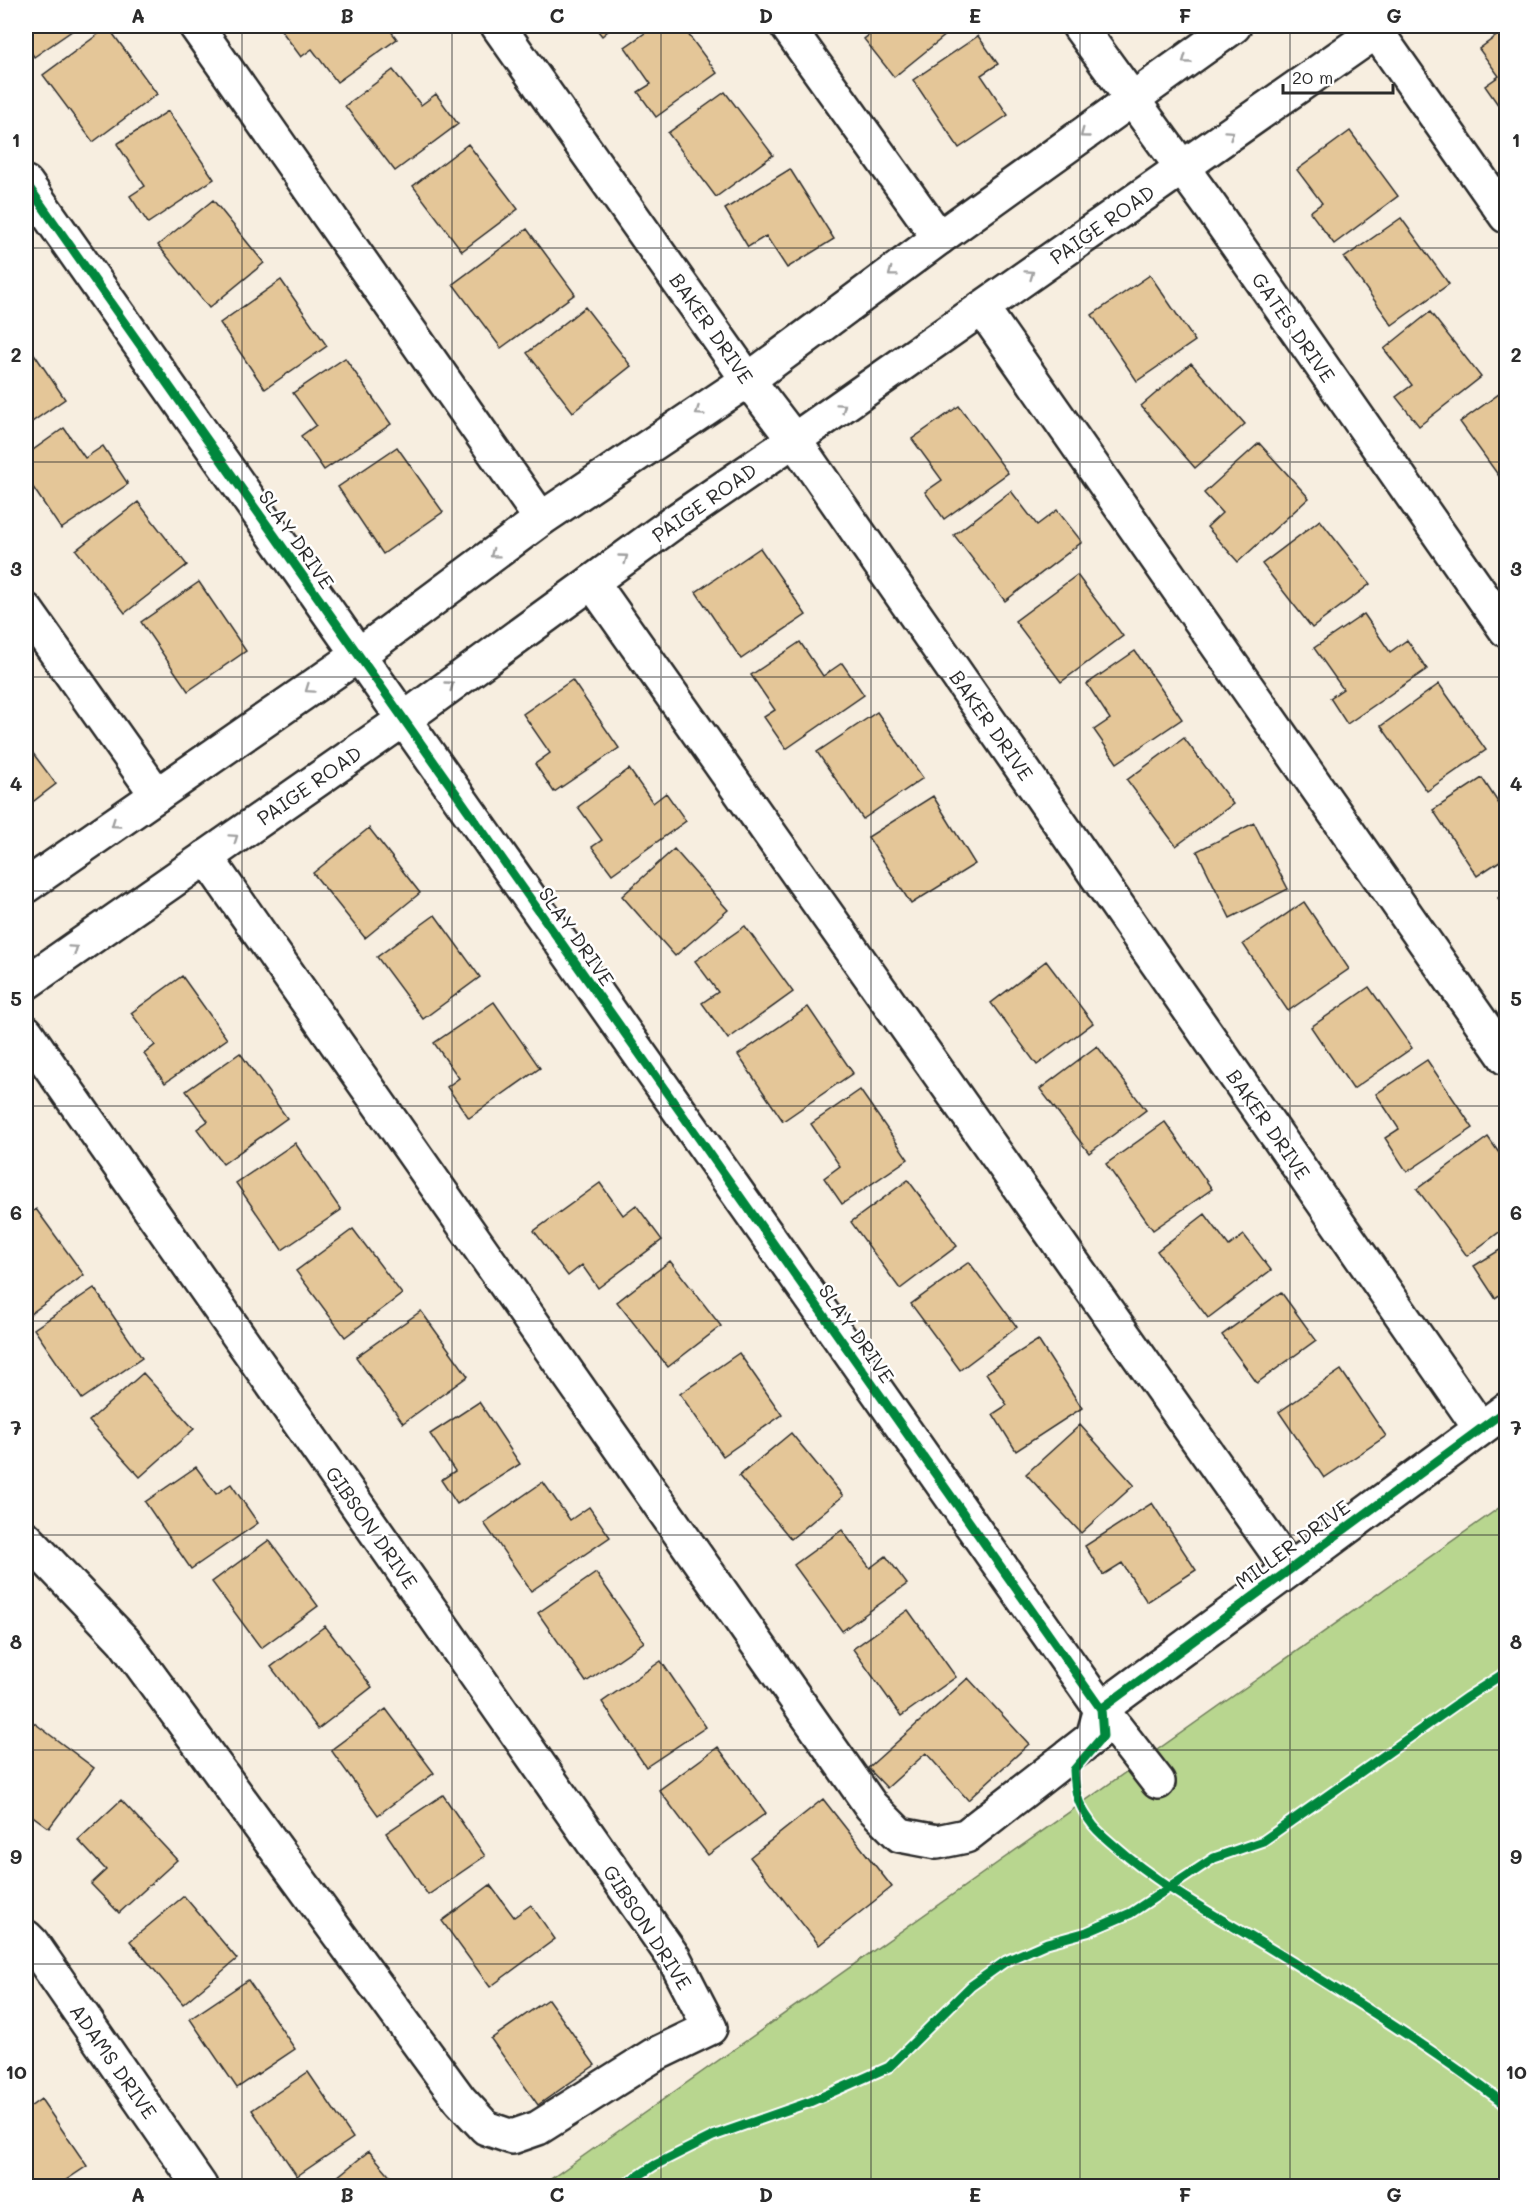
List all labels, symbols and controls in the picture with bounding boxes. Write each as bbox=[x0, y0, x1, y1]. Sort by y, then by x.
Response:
text: A bbox=[131, 2, 145, 28]
text: B bbox=[340, 2, 354, 28]
text: C bbox=[550, 2, 565, 28]
text: D bbox=[759, 2, 773, 28]
text: E bbox=[969, 2, 981, 28]
text: F bbox=[1179, 2, 1192, 28]
text: G bbox=[1386, 2, 1402, 28]
one-way arrow bbox=[1182, 53, 1193, 64]
scale bar bbox=[1283, 57, 1392, 95]
text: 20 m bbox=[1292, 65, 1333, 89]
text: 1 bbox=[12, 126, 20, 152]
text: 1 bbox=[1512, 126, 1520, 152]
one-way arrow bbox=[1080, 127, 1091, 138]
one-way arrow bbox=[1224, 130, 1235, 141]
street label: PAIGE ROAD bbox=[1045, 178, 1159, 270]
one-way arrow bbox=[888, 265, 899, 276]
street label: GATES DRIVE bbox=[1246, 267, 1342, 387]
street label: BAKER DRIVE bbox=[664, 268, 760, 388]
one-way arrow bbox=[1024, 270, 1035, 281]
text: 2 bbox=[10, 341, 22, 367]
text: 2 bbox=[1510, 341, 1522, 367]
one-way arrow bbox=[835, 403, 846, 414]
one-way arrow bbox=[695, 405, 706, 416]
street label: PAIGE ROAD bbox=[647, 456, 761, 548]
street label: SLAY DRIVE bbox=[253, 485, 341, 593]
one-way arrow bbox=[490, 547, 501, 558]
one-way arrow bbox=[618, 554, 629, 565]
text: 3 bbox=[10, 555, 22, 581]
text: 3 bbox=[1510, 555, 1522, 581]
street label: BAKER DRIVE bbox=[944, 665, 1040, 785]
one-way arrow bbox=[443, 681, 454, 692]
one-way arrow bbox=[305, 682, 316, 693]
street label: PAIGE ROAD bbox=[252, 739, 366, 831]
text: 4 bbox=[10, 770, 23, 796]
text: 4 bbox=[1510, 770, 1523, 796]
one-way arrow bbox=[110, 817, 121, 828]
one-way arrow bbox=[227, 834, 238, 845]
street label: SLAY DRIVE bbox=[533, 882, 621, 990]
one-way arrow bbox=[67, 945, 78, 956]
text: 5 bbox=[10, 985, 22, 1011]
text: 5 bbox=[1510, 985, 1522, 1011]
street label: BAKER DRIVE bbox=[1221, 1064, 1317, 1184]
text: 6 bbox=[10, 1199, 22, 1225]
text: 6 bbox=[1510, 1199, 1522, 1225]
street label: SLAY DRIVE bbox=[813, 1279, 901, 1387]
text: 7 bbox=[10, 1414, 22, 1440]
text: 7 bbox=[1510, 1414, 1522, 1440]
street label: GIBSON DRIVE bbox=[320, 1461, 424, 1593]
street label: MILLER DRIVE bbox=[1229, 1493, 1355, 1595]
text: 8 bbox=[10, 1628, 22, 1654]
text: 8 bbox=[1510, 1628, 1522, 1654]
text: 9 bbox=[10, 1843, 22, 1869]
text: 9 bbox=[1510, 1843, 1522, 1869]
street label: GIBSON DRIVE bbox=[598, 1860, 698, 1994]
street label: ADAMS DRIVE bbox=[65, 1998, 163, 2124]
text: 10 bbox=[5, 2058, 27, 2084]
text: 10 bbox=[1505, 2058, 1527, 2084]
text: A bbox=[131, 2181, 145, 2207]
text: B bbox=[340, 2181, 354, 2207]
text: C bbox=[550, 2181, 565, 2207]
text: D bbox=[759, 2181, 773, 2207]
text: E bbox=[969, 2181, 981, 2207]
text: F bbox=[1179, 2181, 1192, 2207]
text: G bbox=[1386, 2181, 1402, 2207]

